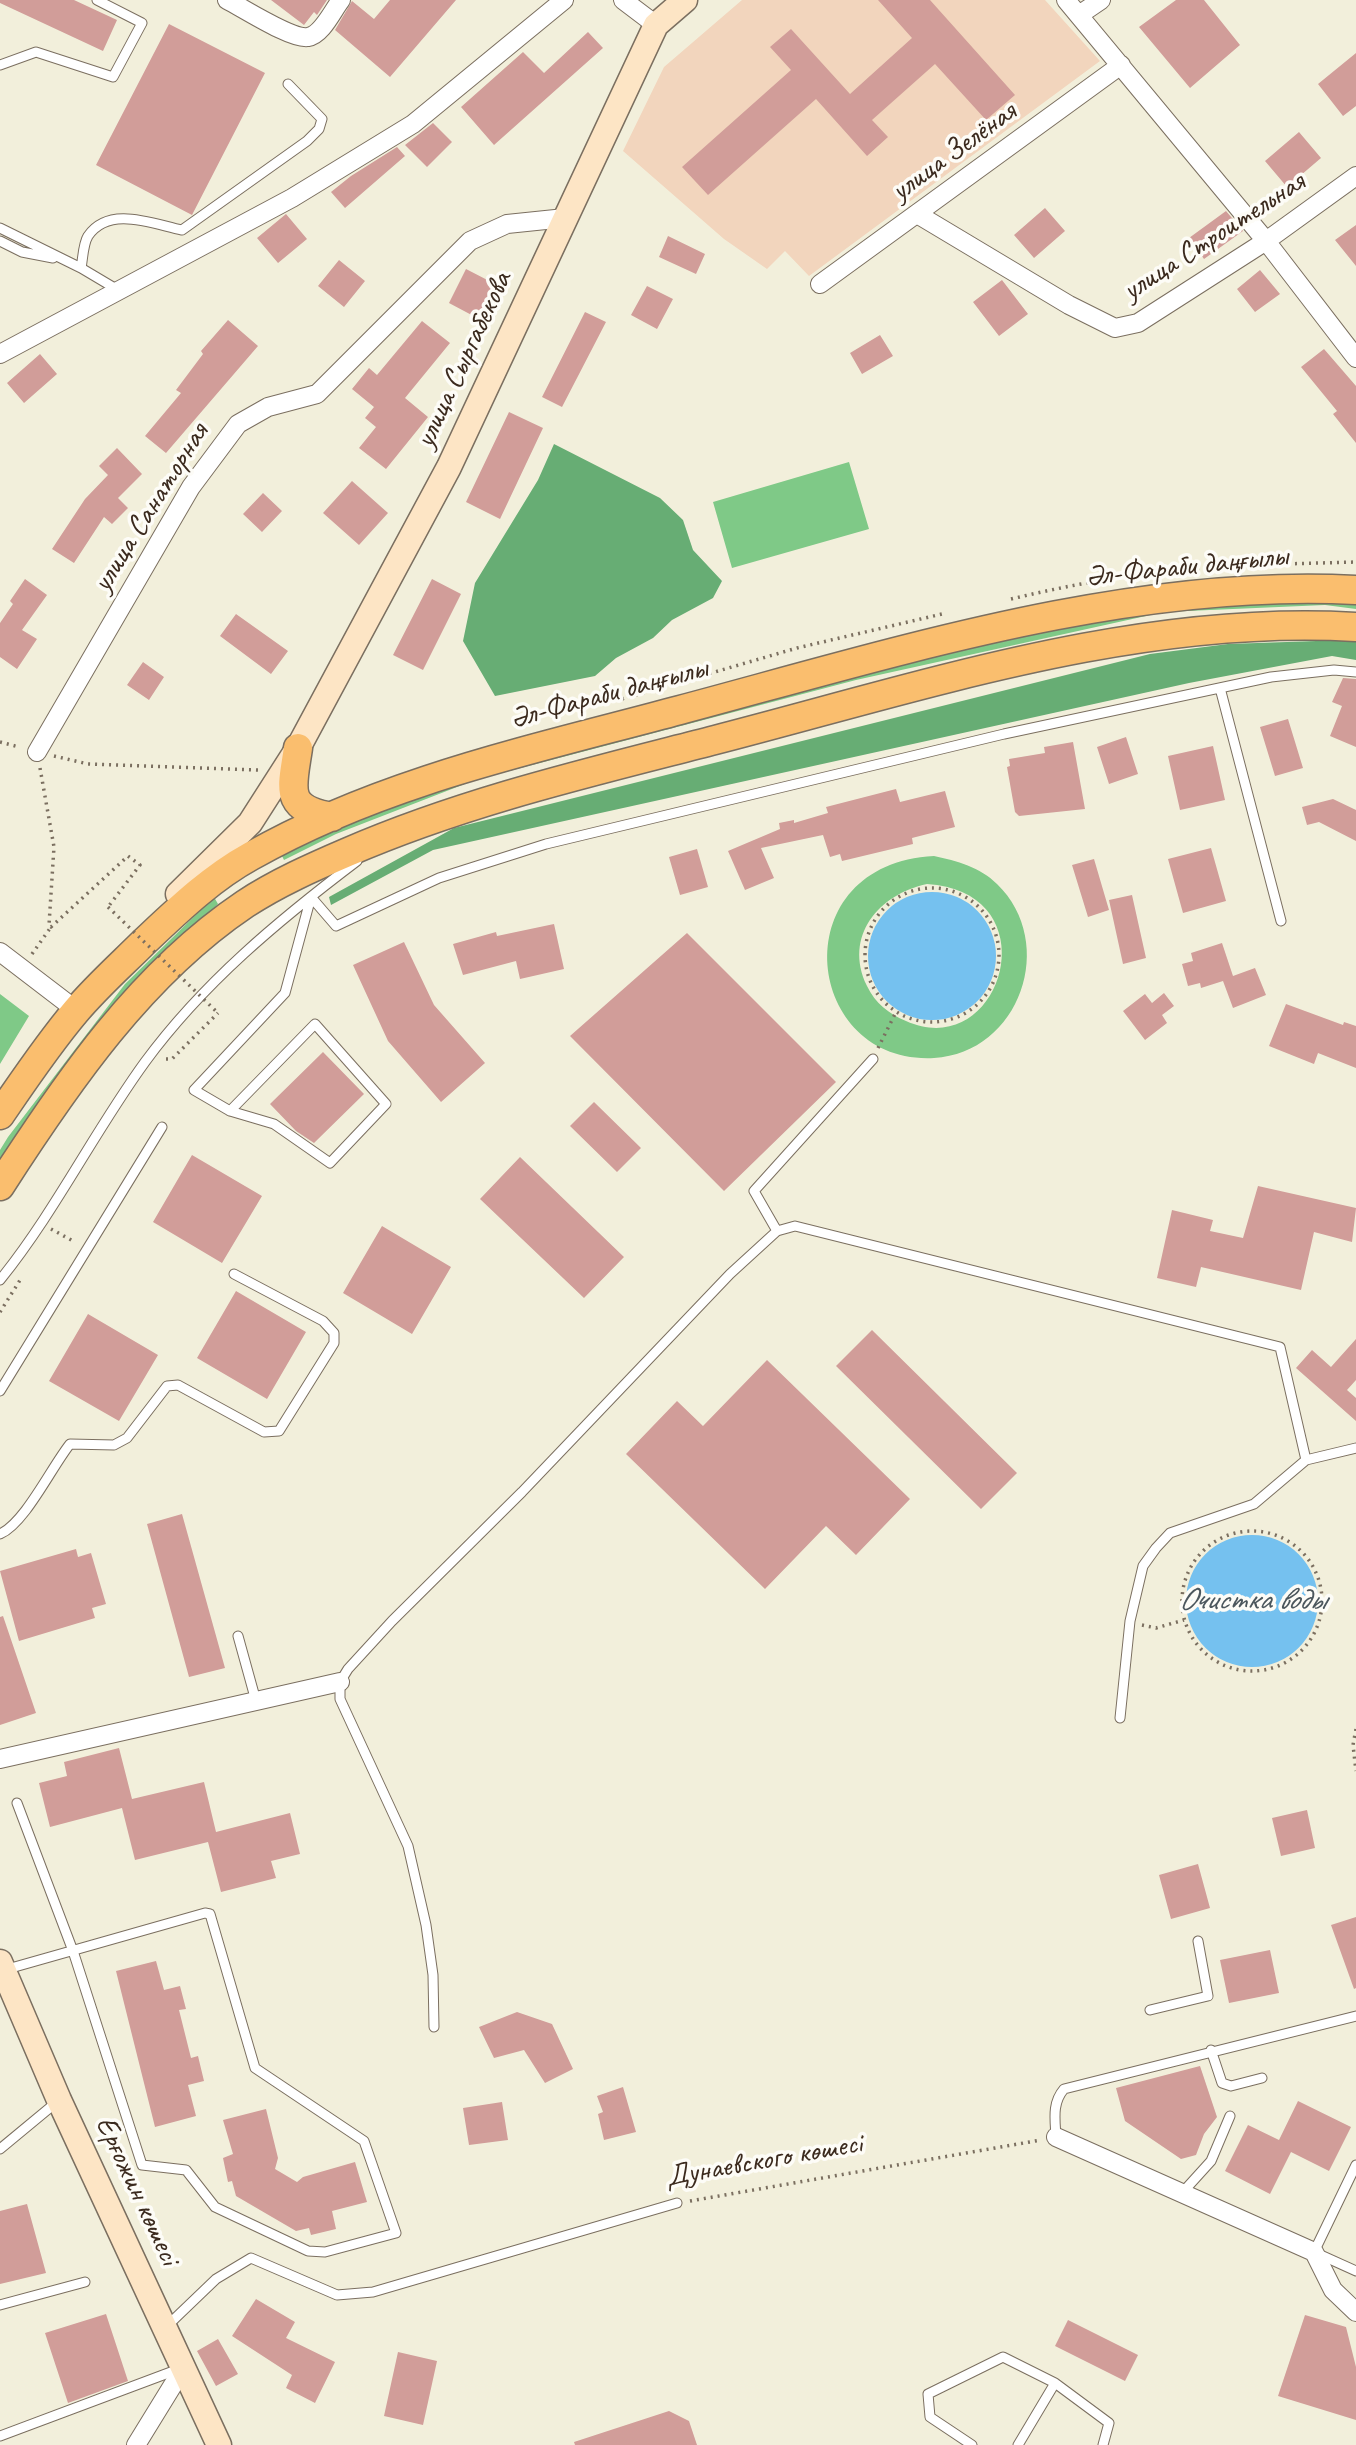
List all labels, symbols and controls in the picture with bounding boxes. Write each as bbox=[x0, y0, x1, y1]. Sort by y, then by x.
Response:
street label: улица Зелёная bbox=[884, 95, 1024, 209]
street label: улица Строительная bbox=[1116, 165, 1312, 309]
street label: улица Сыргабекова bbox=[408, 266, 520, 454]
street label: улица Санаторная bbox=[85, 417, 217, 599]
street label: Әл-Фараби даңғылы bbox=[1084, 538, 1290, 596]
street label: Әл-Фараби даңғылы bbox=[506, 650, 712, 738]
water label: Очистка воды bbox=[1179, 1582, 1325, 1620]
street label: Ерғожин көшесі bbox=[87, 2111, 187, 2271]
street label: Дунаевского көшесі bbox=[663, 2126, 865, 2196]

